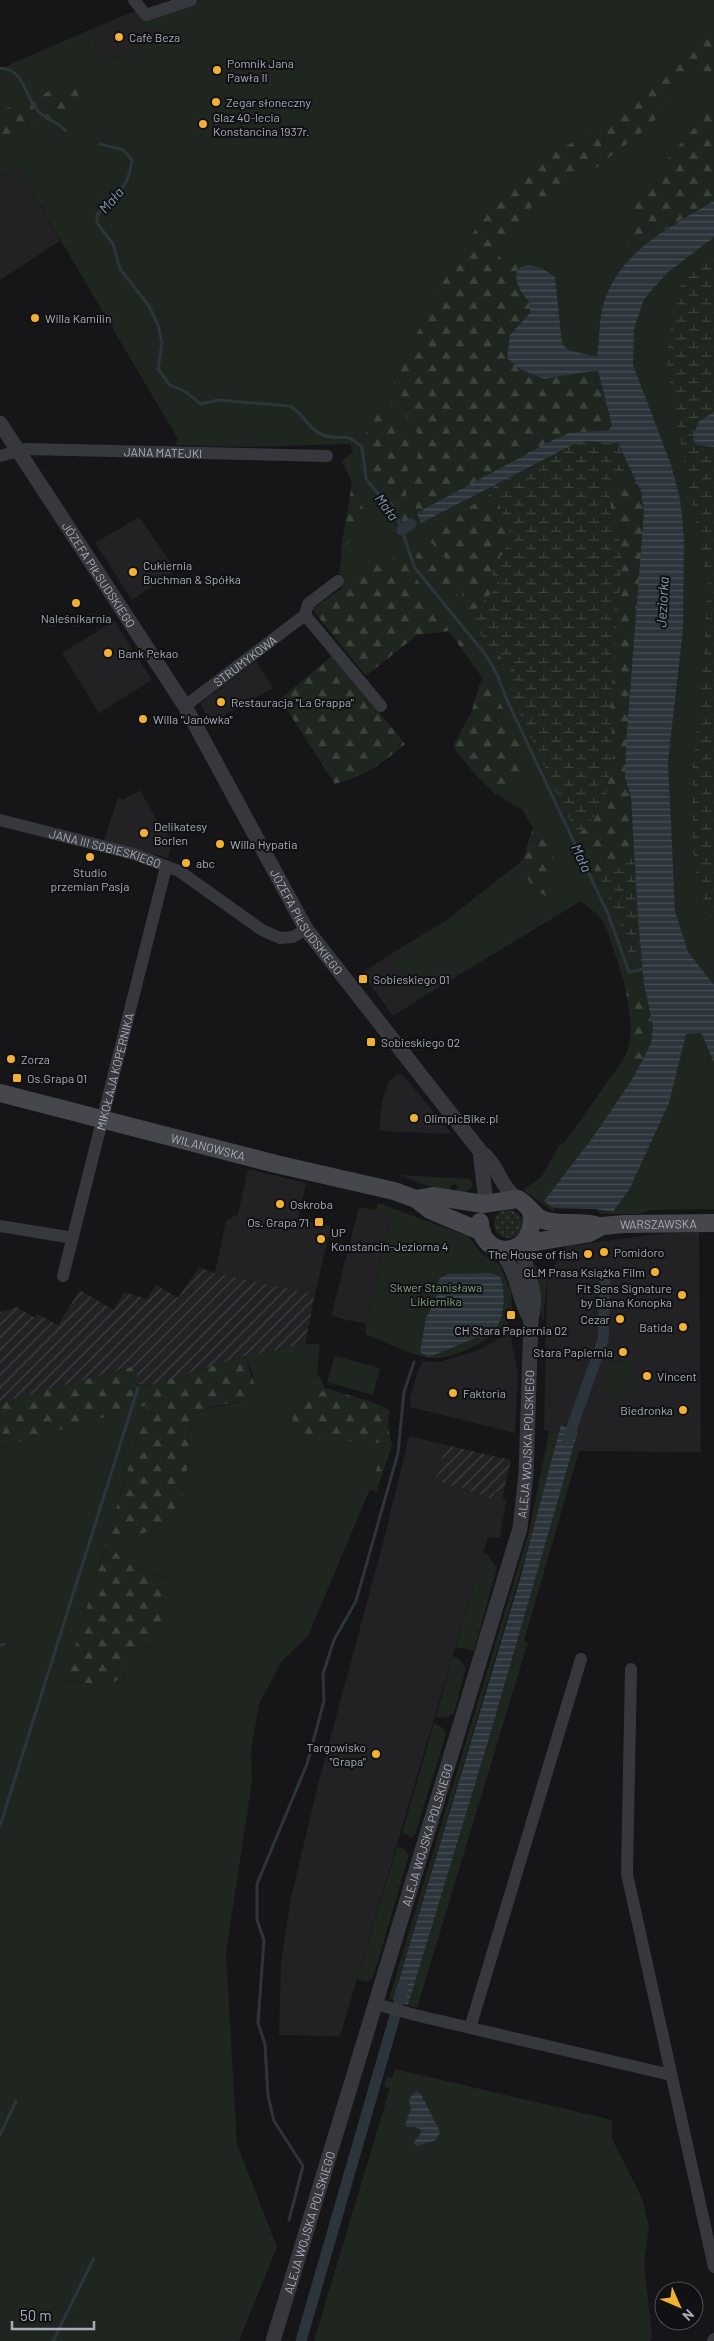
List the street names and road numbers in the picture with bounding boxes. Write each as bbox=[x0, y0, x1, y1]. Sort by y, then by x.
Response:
street label: JANA MATEJKI bbox=[124, 444, 202, 460]
street label: JÓZEFA PIŁSUDSKIEGO bbox=[59, 519, 139, 630]
street label: STRUMYKOWA bbox=[210, 632, 279, 689]
street label: JANA III SOBIESKIEGO bbox=[48, 826, 163, 871]
street label: JÓZEFA PIŁSUDSKIEGO bbox=[268, 866, 346, 977]
street label: MIKOŁAJA KOPERNIKA bbox=[93, 1011, 136, 1132]
street label: WILANOWSKA bbox=[170, 1130, 247, 1163]
street label: WARSZAWSKA bbox=[620, 1216, 697, 1231]
street label: ALEJA WOJSKA POLSKIEGO bbox=[514, 1370, 536, 1519]
street label: ALEJA WOJSKA POLSKIEGO bbox=[399, 1762, 455, 1908]
street label: ALEJA WOJSKA POLSKIEGO bbox=[281, 2149, 337, 2295]

